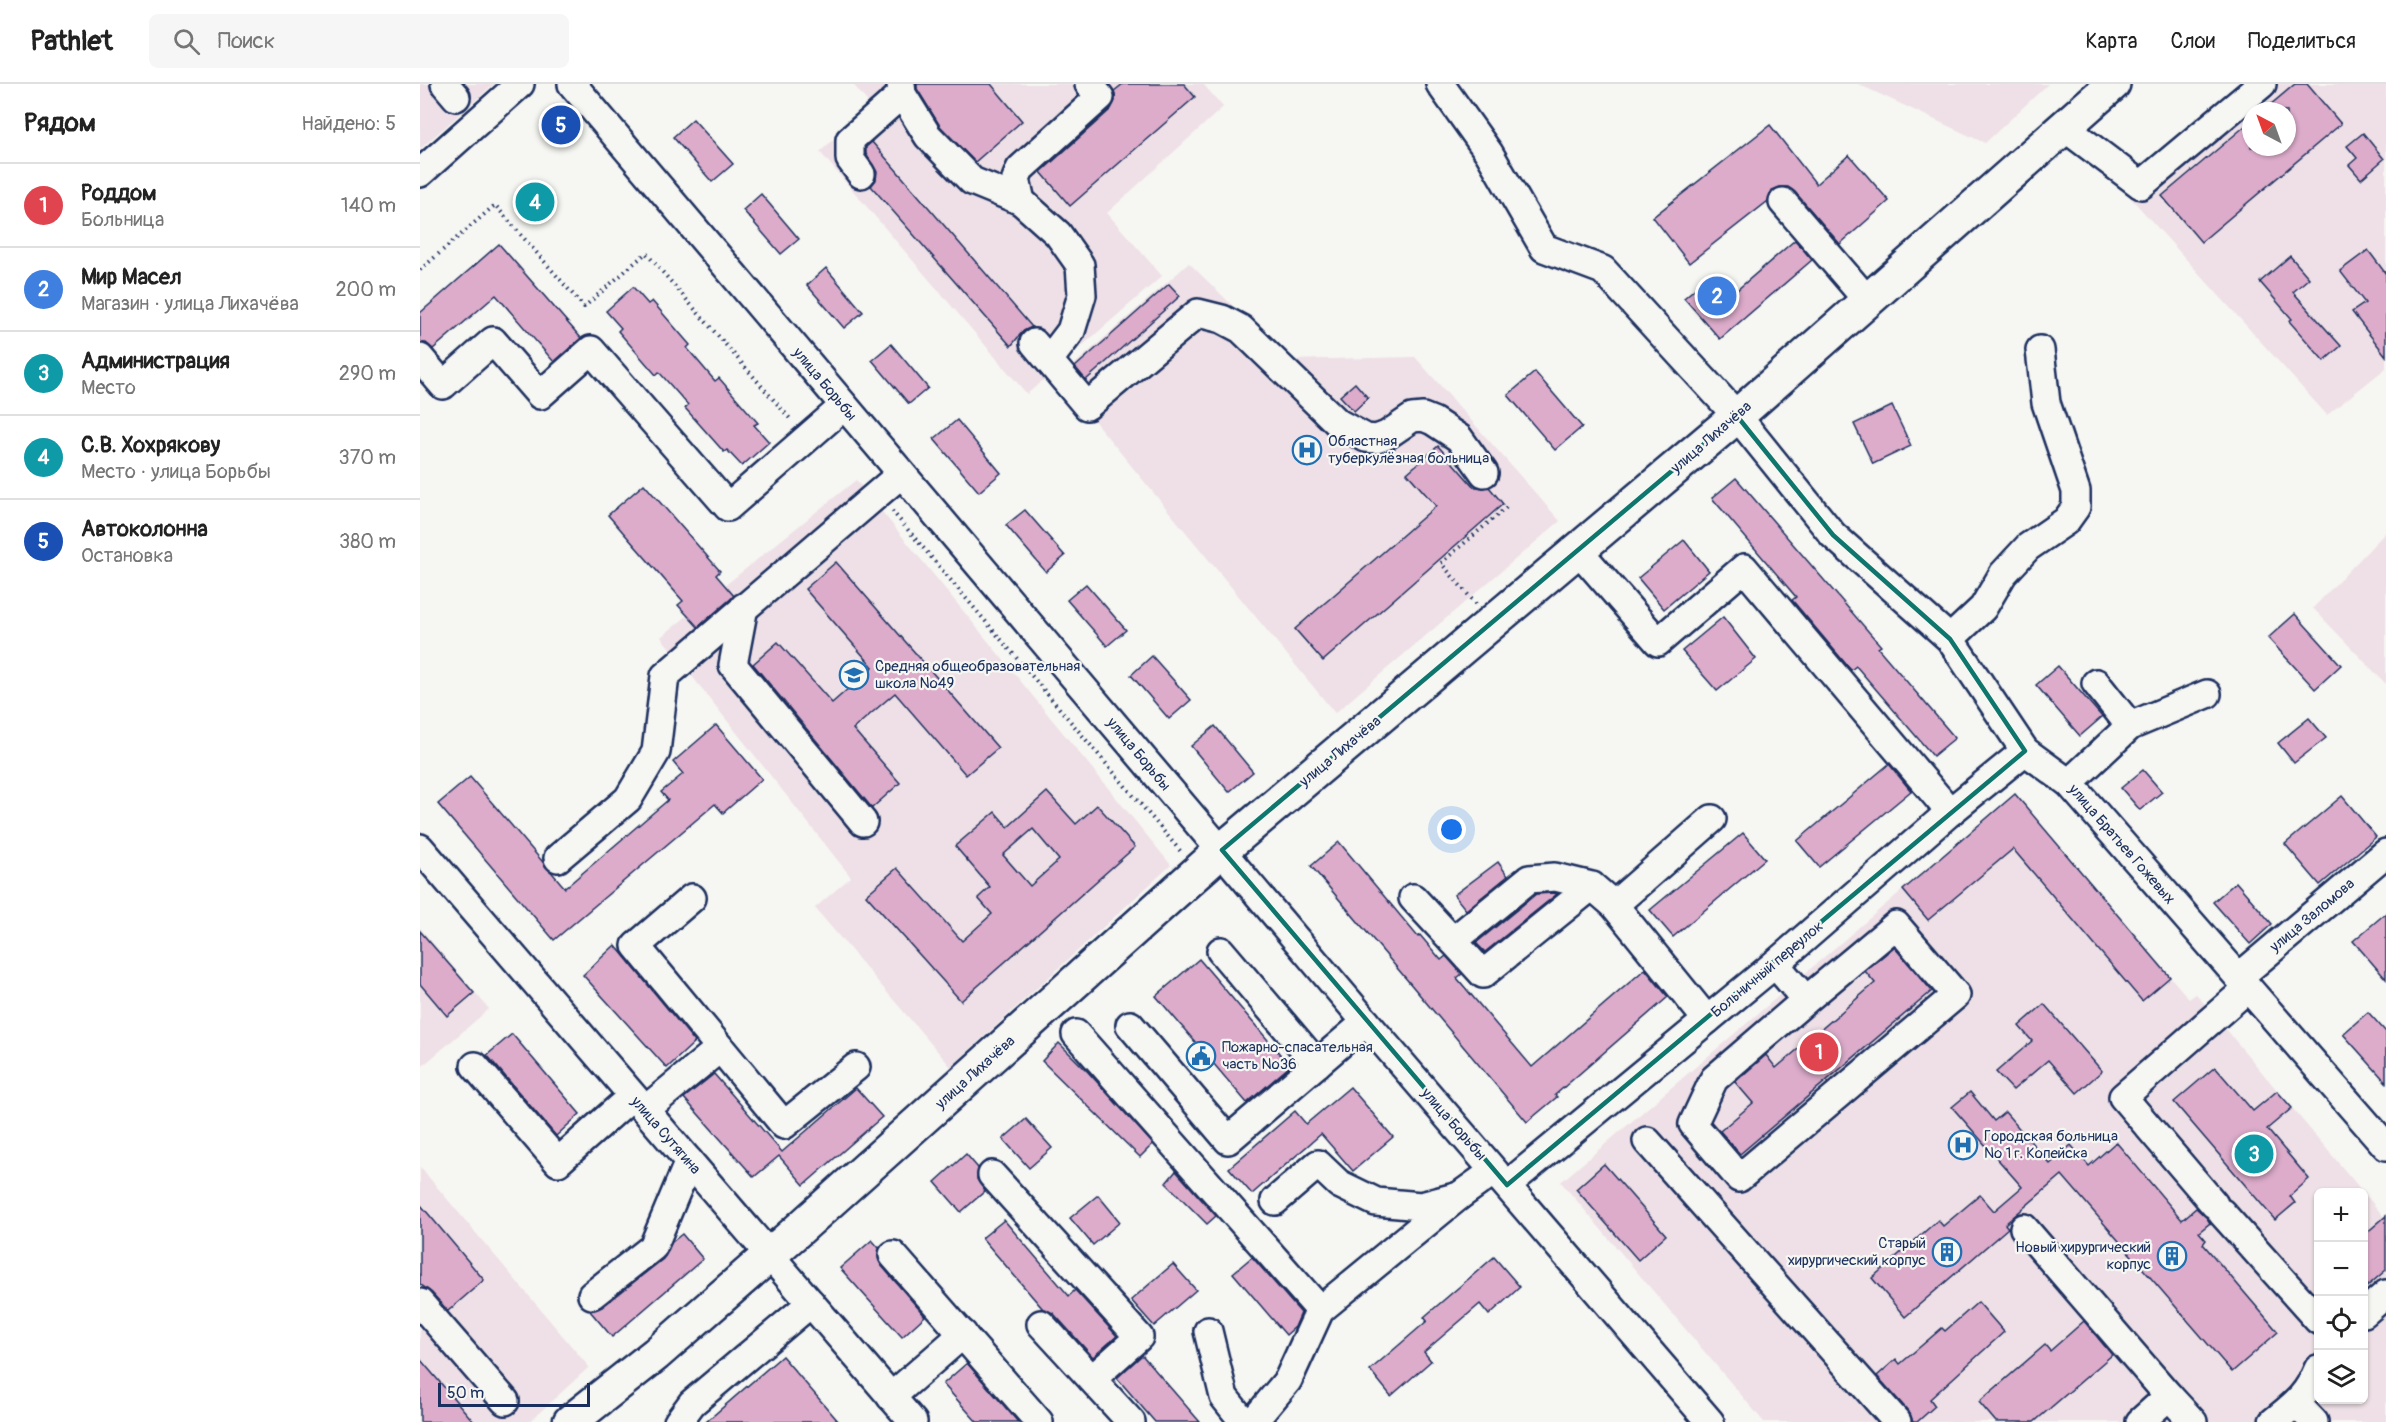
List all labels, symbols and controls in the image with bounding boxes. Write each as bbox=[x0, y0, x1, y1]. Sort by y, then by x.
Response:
search box bbox=[149, 14, 569, 68]
text: Pathlet bbox=[30, 24, 113, 59]
icon: search bbox=[170, 25, 203, 58]
text: Поиск bbox=[218, 27, 275, 55]
text: Карта bbox=[2085, 28, 2137, 55]
text: Слои bbox=[2170, 28, 2215, 55]
text: Поделиться bbox=[2248, 28, 2356, 55]
pin: 5 bbox=[542, 102, 580, 147]
north arrow bbox=[2242, 102, 2296, 156]
text: Рядом bbox=[24, 107, 96, 139]
text: Найдено: 5 bbox=[301, 111, 396, 136]
text: Роддом bbox=[81, 179, 156, 207]
pin: 4 bbox=[516, 180, 554, 224]
text: 1 bbox=[40, 193, 47, 218]
text: 140 m bbox=[341, 193, 396, 218]
text: Больница bbox=[81, 207, 164, 232]
text: Мир Масел bbox=[81, 263, 181, 291]
pin: 2 bbox=[1698, 274, 1736, 318]
text: 2 bbox=[38, 277, 49, 302]
text: 200 m bbox=[335, 277, 396, 302]
text: Магазин · улица Лихачёва bbox=[81, 291, 299, 316]
street label: улица Борьбы bbox=[788, 343, 861, 425]
text: Администрация bbox=[81, 347, 230, 375]
text: 3 bbox=[38, 361, 49, 386]
text: 290 m bbox=[339, 361, 396, 386]
text: Место bbox=[81, 375, 136, 400]
street label: улица Лихачёва bbox=[1666, 397, 1756, 478]
text: С.В. Хохрякову bbox=[81, 431, 220, 459]
place label: Областная туберкулёзная больница bbox=[1328, 432, 1489, 468]
hospital icon: Областная туберкулёзная больница bbox=[1291, 434, 1323, 466]
text: 4 bbox=[38, 445, 49, 470]
text: 370 m bbox=[339, 445, 396, 470]
text: Место · улица Борьбы bbox=[81, 459, 271, 484]
text: Автоколонна bbox=[81, 515, 208, 543]
text: 5 bbox=[38, 529, 49, 554]
text: 380 m bbox=[339, 529, 396, 554]
text: Остановка bbox=[81, 543, 173, 568]
place label: Средняя общеобразовательная школа №49 bbox=[875, 657, 1080, 693]
school or university icon: Средняя общеобразовательная школа №49 bbox=[838, 659, 870, 691]
street label: улица Лихачёва bbox=[1295, 712, 1385, 792]
street label: улица Борьбы bbox=[1102, 713, 1175, 795]
street label: улица Братьев Гожевых bbox=[2064, 780, 2179, 908]
your location bbox=[1437, 815, 1466, 844]
street label: улица Заломова bbox=[2265, 874, 2359, 957]
street label: Больничный переулок bbox=[1707, 917, 1828, 1022]
pin: 1 bbox=[1800, 1030, 1838, 1074]
street label: улица Лихачёва bbox=[931, 1032, 1019, 1114]
place label: Пожарно-спасательная часть №36 bbox=[1222, 1038, 1373, 1074]
public building icon: Пожарно-спасательная часть №36 bbox=[1185, 1040, 1217, 1072]
street label: улица Борьбы bbox=[1416, 1083, 1490, 1164]
street label: улица Сутягина bbox=[626, 1092, 705, 1178]
place label: Городская больница № 1 г. Копейска bbox=[1984, 1127, 2118, 1163]
hospital icon: Городская больница № 1 г. Копейска bbox=[1947, 1129, 1979, 1161]
pin: 3 bbox=[2234, 1132, 2274, 1176]
map controls bbox=[2314, 1188, 2368, 1404]
button: + bbox=[2314, 1188, 2368, 1242]
place label: Старый хирургический корпус bbox=[1787, 1234, 1926, 1270]
building icon: Старый хирургический корпус bbox=[1931, 1236, 1963, 1268]
place label: Новый хирургический корпус bbox=[2015, 1238, 2151, 1274]
building icon: Новый хирургический корпус bbox=[2156, 1240, 2188, 1272]
button: − bbox=[2314, 1242, 2368, 1296]
button: locate bbox=[2314, 1296, 2368, 1350]
button: layers bbox=[2314, 1350, 2368, 1404]
scale bar bbox=[438, 1380, 590, 1408]
text: 50 m bbox=[447, 1383, 484, 1403]

